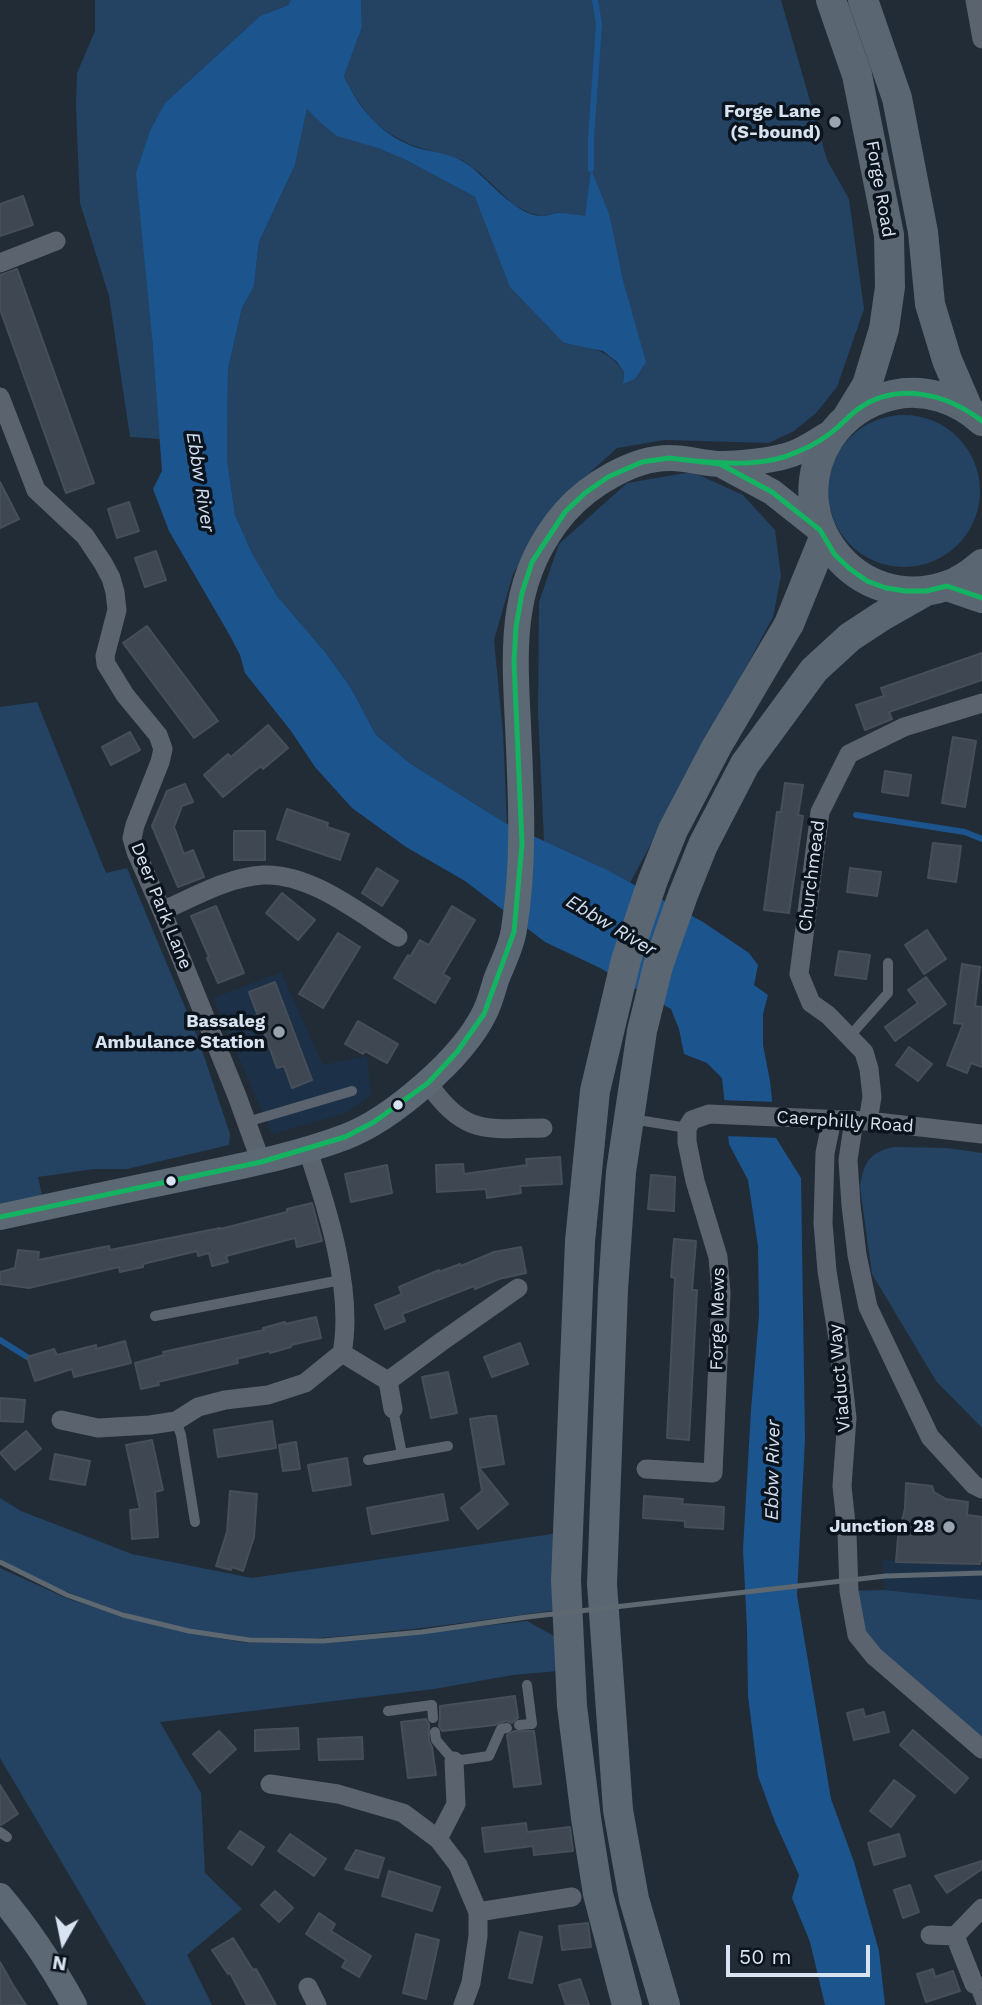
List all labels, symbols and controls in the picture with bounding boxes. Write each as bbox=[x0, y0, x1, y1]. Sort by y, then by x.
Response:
place label: Forge Lane (S-bound) bbox=[724, 101, 821, 144]
marker: Forge Lane (S-bound) bbox=[827, 114, 843, 130]
street label: Forge Road bbox=[861, 139, 899, 239]
water label: Ebbw River bbox=[181, 430, 219, 534]
street label: Churchmead bbox=[794, 819, 830, 933]
street label: Deer Park Lane bbox=[126, 840, 196, 972]
water label: Ebbw River bbox=[562, 890, 660, 962]
place label: Bassaleg Ambulance Station bbox=[95, 1011, 265, 1054]
marker: Bassaleg Ambulance Station bbox=[271, 1024, 287, 1040]
unlabelled marker bbox=[391, 1098, 405, 1112]
street label: Caerphilly Road bbox=[776, 1106, 914, 1138]
unlabelled marker bbox=[164, 1174, 178, 1188]
street label: Forge Mews bbox=[706, 1267, 730, 1371]
street label: Viaduct Way bbox=[825, 1323, 855, 1433]
water label: Ebbw River bbox=[761, 1419, 785, 1521]
place label: Junction 28 bbox=[829, 1516, 935, 1538]
marker: Junction 28 bbox=[941, 1519, 957, 1535]
north arrow bbox=[28, 1907, 98, 1977]
scale bar bbox=[730, 1932, 874, 1976]
text: 50 m bbox=[739, 1944, 791, 1969]
text: N bbox=[51, 1951, 68, 1976]

